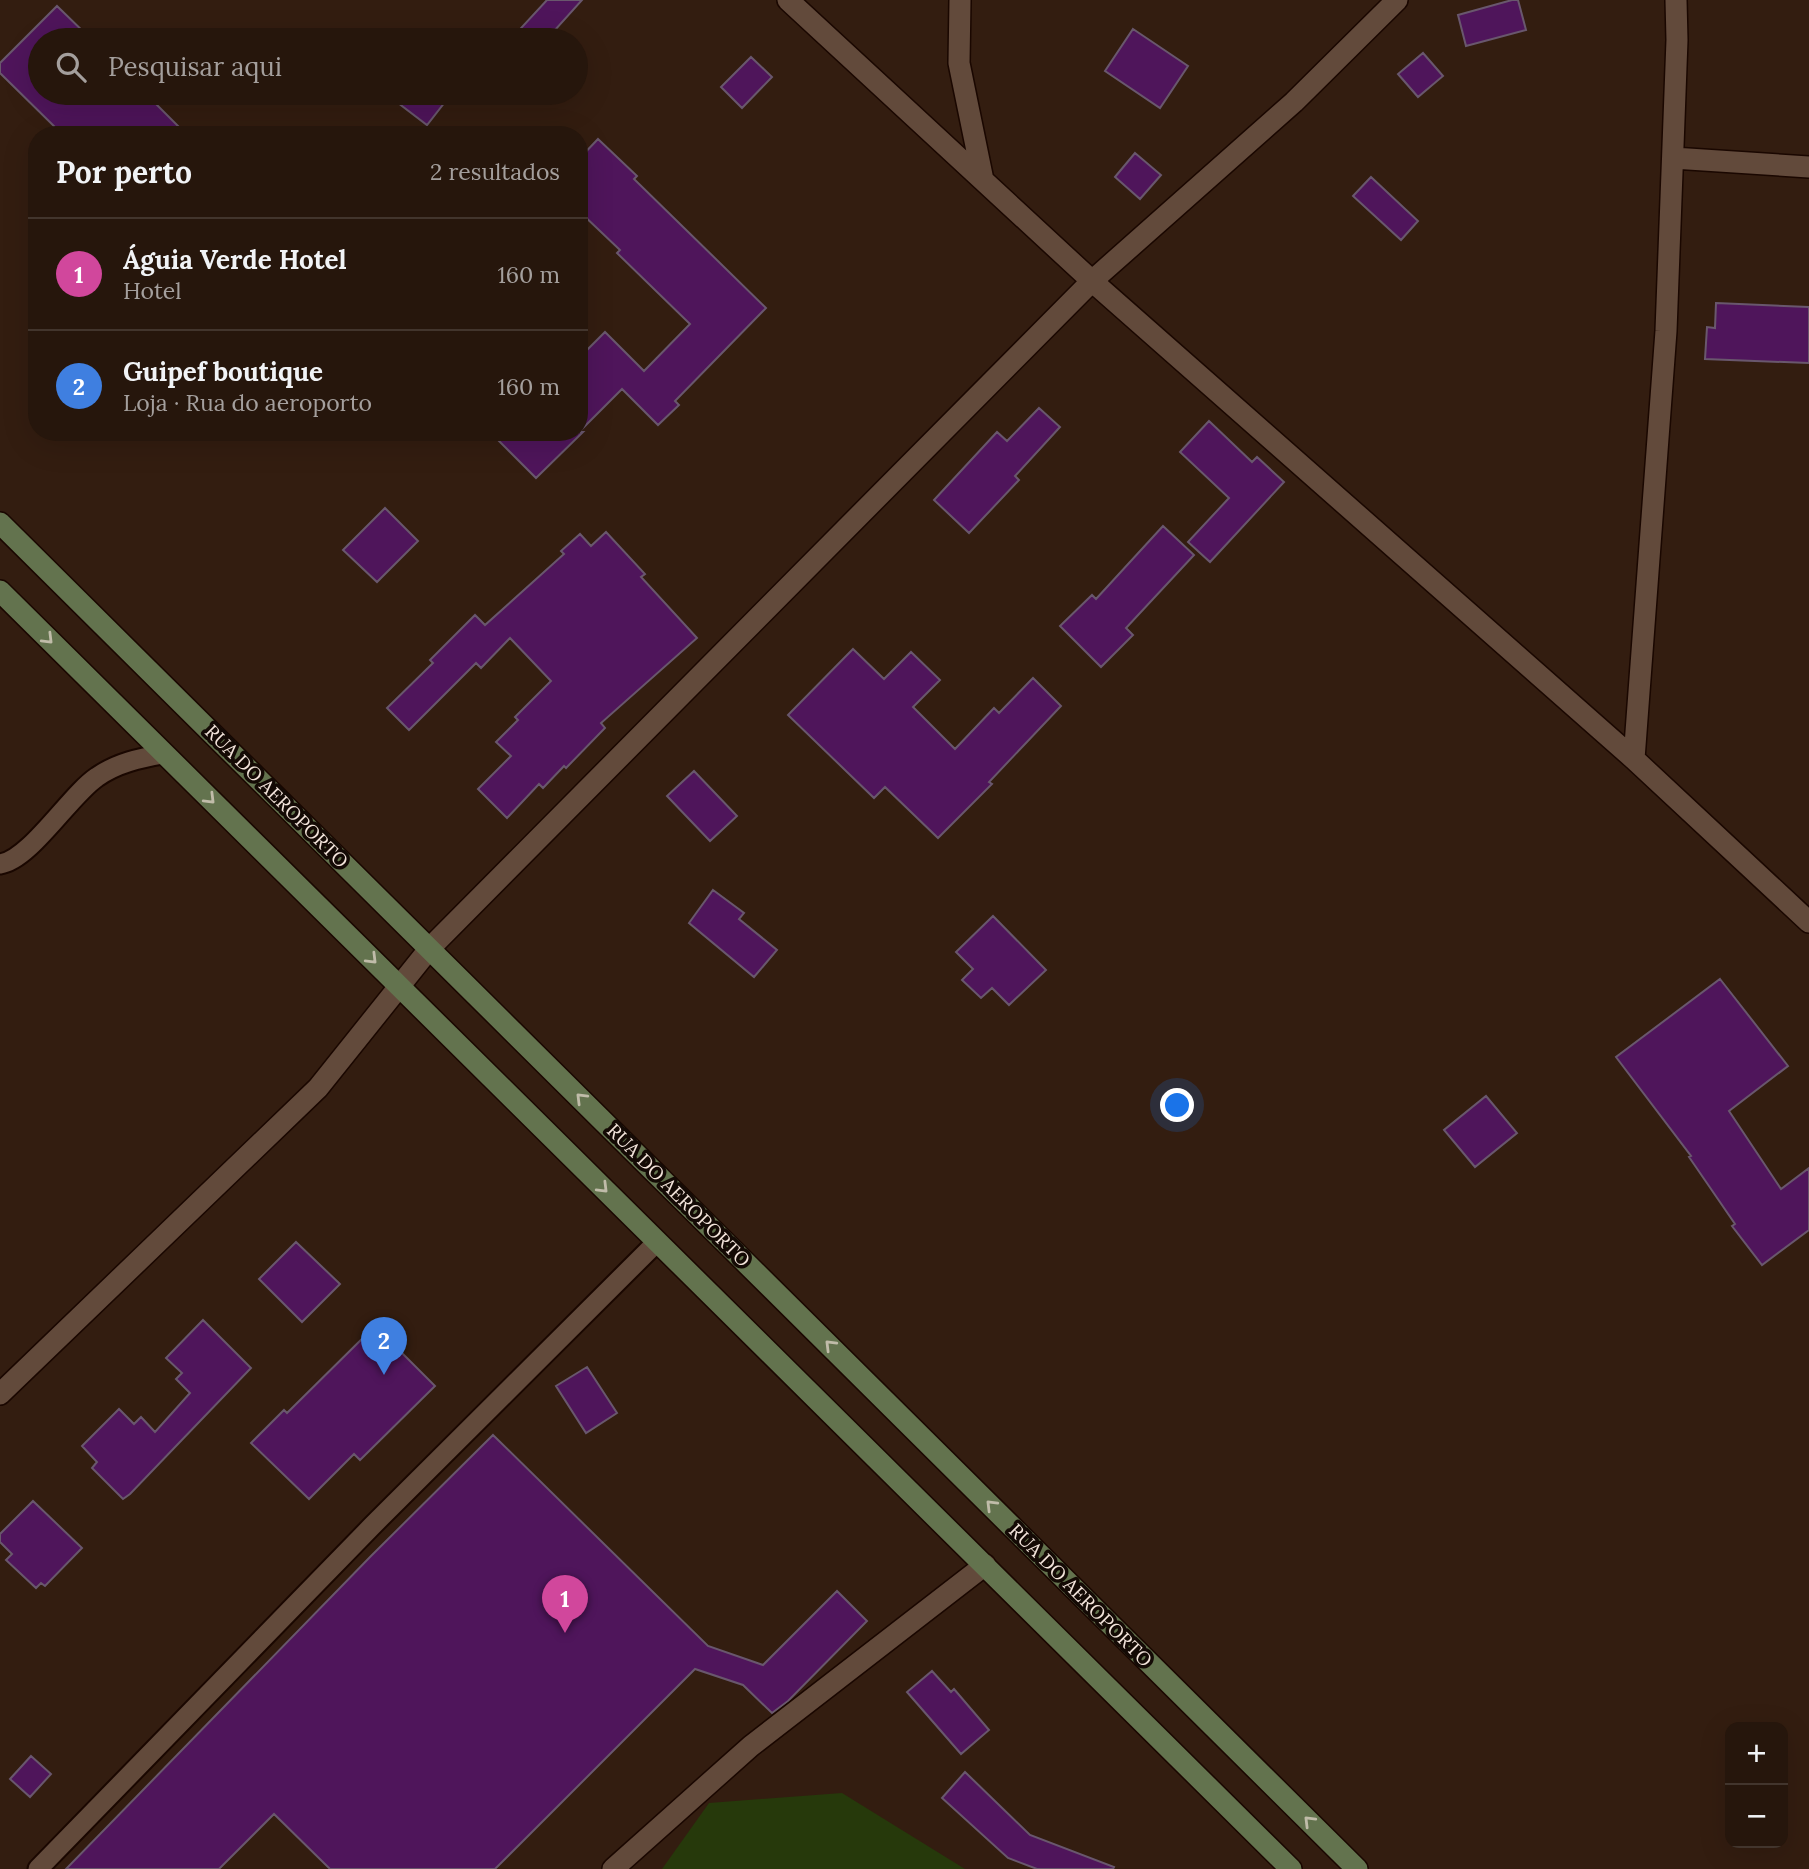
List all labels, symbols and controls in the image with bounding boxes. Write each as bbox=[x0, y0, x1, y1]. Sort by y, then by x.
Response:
search box bbox=[28, 28, 588, 105]
icon: search bbox=[52, 48, 90, 86]
text: Pesquisar aqui bbox=[108, 50, 282, 83]
text: Por perto bbox=[56, 153, 192, 191]
text: 2 resultados bbox=[430, 157, 560, 186]
text: Águia Verde Hotel bbox=[123, 243, 347, 276]
text: 1 bbox=[74, 260, 84, 289]
text: 160 m bbox=[497, 260, 560, 289]
text: Hotel bbox=[123, 276, 182, 305]
text: Guipef boutique bbox=[123, 355, 323, 388]
text: 2 bbox=[73, 372, 85, 401]
text: 160 m bbox=[497, 372, 560, 401]
text: Loja · Rua do aeroporto bbox=[123, 388, 372, 417]
one-way arrow bbox=[40, 631, 53, 644]
street label: RUA DO AEROPORTO bbox=[200, 719, 354, 873]
one-way arrow bbox=[201, 791, 214, 804]
one-way arrow bbox=[363, 951, 376, 964]
your location bbox=[1160, 1088, 1194, 1122]
one-way arrow bbox=[577, 1093, 590, 1106]
street label: RUA DO AEROPORTO bbox=[602, 1118, 756, 1272]
one-way arrow bbox=[595, 1180, 607, 1192]
pin: 2 bbox=[361, 1317, 407, 1375]
one-way arrow bbox=[825, 1340, 838, 1353]
one-way arrow bbox=[986, 1501, 999, 1514]
street label: RUA DO AEROPORTO bbox=[1004, 1518, 1158, 1672]
pin: 1 bbox=[542, 1575, 588, 1633]
map controls bbox=[1725, 1722, 1788, 1848]
button: + bbox=[1725, 1722, 1788, 1785]
button: − bbox=[1725, 1785, 1788, 1848]
one-way arrow bbox=[1305, 1817, 1317, 1829]

